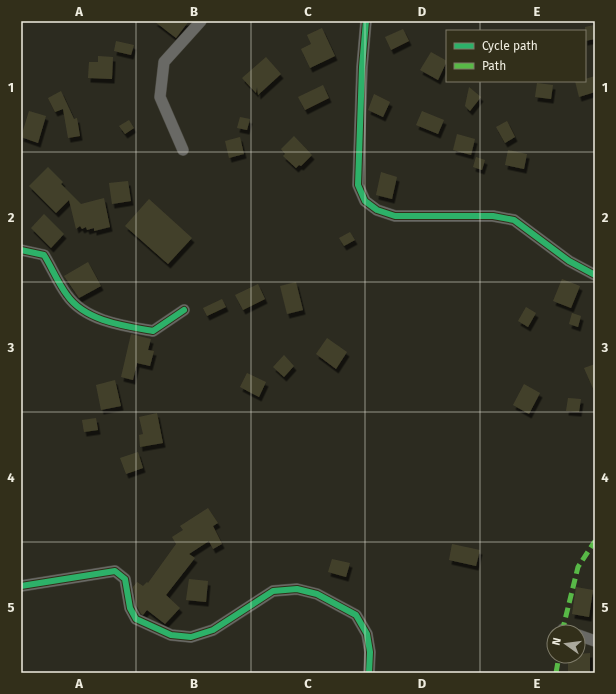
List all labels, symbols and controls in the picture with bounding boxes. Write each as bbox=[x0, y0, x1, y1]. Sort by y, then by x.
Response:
text: A bbox=[74, 4, 83, 19]
text: B bbox=[190, 4, 198, 19]
text: C bbox=[304, 4, 312, 19]
text: D bbox=[418, 4, 427, 19]
text: E bbox=[534, 4, 541, 19]
legend bbox=[446, 30, 586, 82]
text: Cycle path bbox=[482, 39, 538, 53]
text: Path bbox=[482, 59, 506, 73]
text: 1 bbox=[8, 80, 14, 95]
text: 1 bbox=[602, 80, 608, 95]
text: 2 bbox=[8, 210, 15, 225]
text: 2 bbox=[602, 210, 609, 225]
text: 3 bbox=[7, 340, 15, 355]
text: 3 bbox=[601, 340, 609, 355]
text: 4 bbox=[7, 470, 15, 485]
text: 4 bbox=[601, 470, 609, 485]
text: 5 bbox=[8, 600, 15, 615]
text: 5 bbox=[602, 600, 609, 615]
north arrow bbox=[546, 624, 586, 664]
text: N bbox=[550, 637, 564, 647]
text: A bbox=[74, 676, 83, 691]
text: B bbox=[190, 676, 198, 691]
text: C bbox=[304, 676, 312, 691]
text: D bbox=[418, 676, 427, 691]
text: E bbox=[534, 676, 541, 691]

